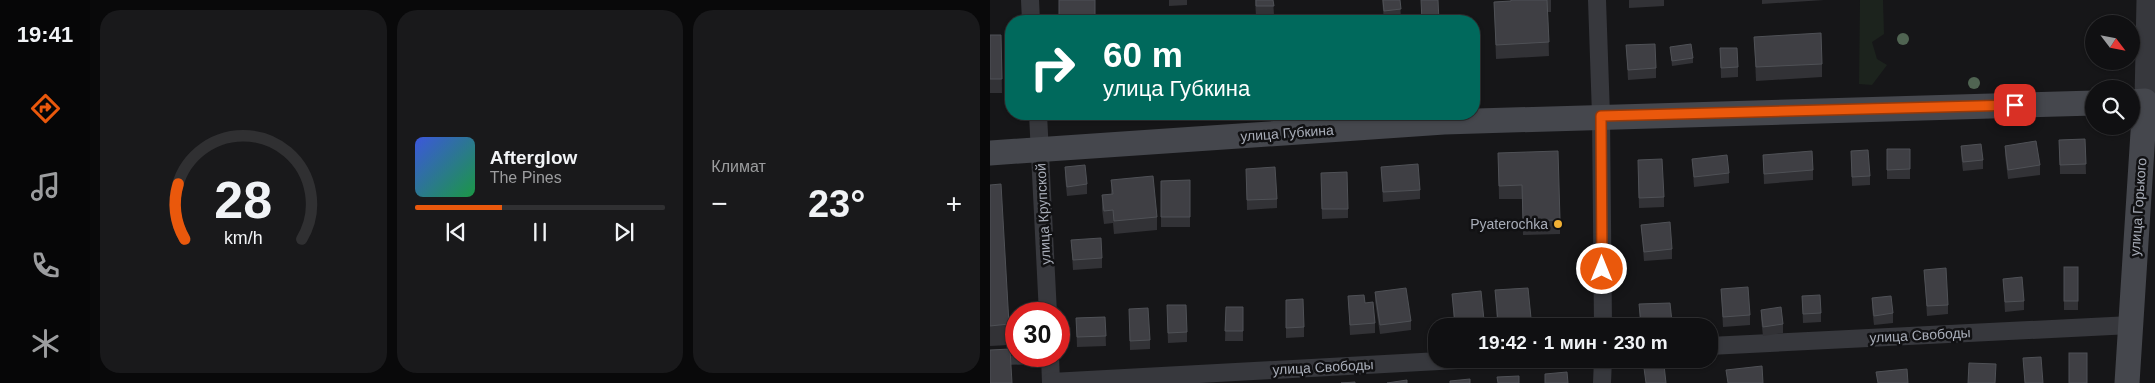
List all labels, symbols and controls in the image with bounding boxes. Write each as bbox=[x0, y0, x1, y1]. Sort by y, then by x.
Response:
north arrow bbox=[2085, 15, 2140, 70]
map controls bbox=[2085, 15, 2140, 135]
text: 19:41 bbox=[17, 22, 73, 47]
icon: right bbox=[1020, 35, 1085, 100]
text: 60 m bbox=[1103, 35, 1183, 74]
text: улица Губкина bbox=[1103, 76, 1250, 101]
button: search bbox=[2085, 80, 2140, 135]
pin bbox=[1994, 84, 2036, 126]
icon: directions bbox=[28, 91, 63, 126]
icon: arrive bbox=[2001, 91, 2029, 119]
street label: улица Губкина bbox=[1240, 122, 1334, 144]
text: Afterglow bbox=[490, 147, 577, 168]
street label: улица Горького bbox=[2127, 157, 2149, 257]
text: Климат bbox=[711, 158, 766, 175]
street label: улица Крупской bbox=[1032, 163, 1054, 265]
icon: music bbox=[28, 169, 63, 204]
text: The Pines bbox=[490, 169, 562, 186]
text: 28 bbox=[214, 171, 272, 229]
text: 23° bbox=[808, 183, 865, 225]
text: − bbox=[711, 188, 728, 219]
text: + bbox=[946, 188, 962, 219]
place label: Pyaterochka bbox=[1470, 216, 1548, 232]
icon: previous bbox=[442, 218, 470, 246]
icon: pause bbox=[526, 218, 554, 246]
icon: next bbox=[610, 218, 638, 246]
marker: Pyaterochka bbox=[1552, 218, 1564, 230]
text: km/h bbox=[224, 228, 263, 248]
position arrow bbox=[1575, 242, 1627, 294]
icon: phone bbox=[28, 248, 63, 283]
speed limit sign: 30 bbox=[1005, 302, 1070, 367]
street label: улица Свободы bbox=[1869, 324, 1971, 346]
icon: climate bbox=[28, 326, 63, 361]
text: 19:42 · 1 мин · 230 m bbox=[1478, 332, 1668, 353]
street label: улица Свободы bbox=[1272, 356, 1374, 378]

